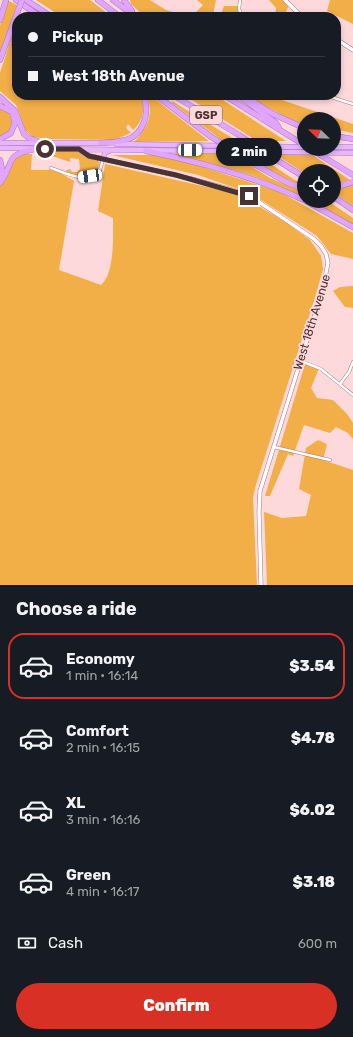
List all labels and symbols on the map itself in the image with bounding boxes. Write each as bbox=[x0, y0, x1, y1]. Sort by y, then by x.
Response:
road number: GSP bbox=[190, 106, 222, 124]
north arrow bbox=[297, 112, 341, 156]
callout: 2 min bbox=[216, 138, 282, 166]
route start bbox=[36, 140, 54, 158]
car bbox=[178, 144, 202, 156]
car bbox=[77, 168, 103, 184]
route end bbox=[240, 187, 258, 205]
street label: West 18th Avenue bbox=[291, 272, 333, 372]

